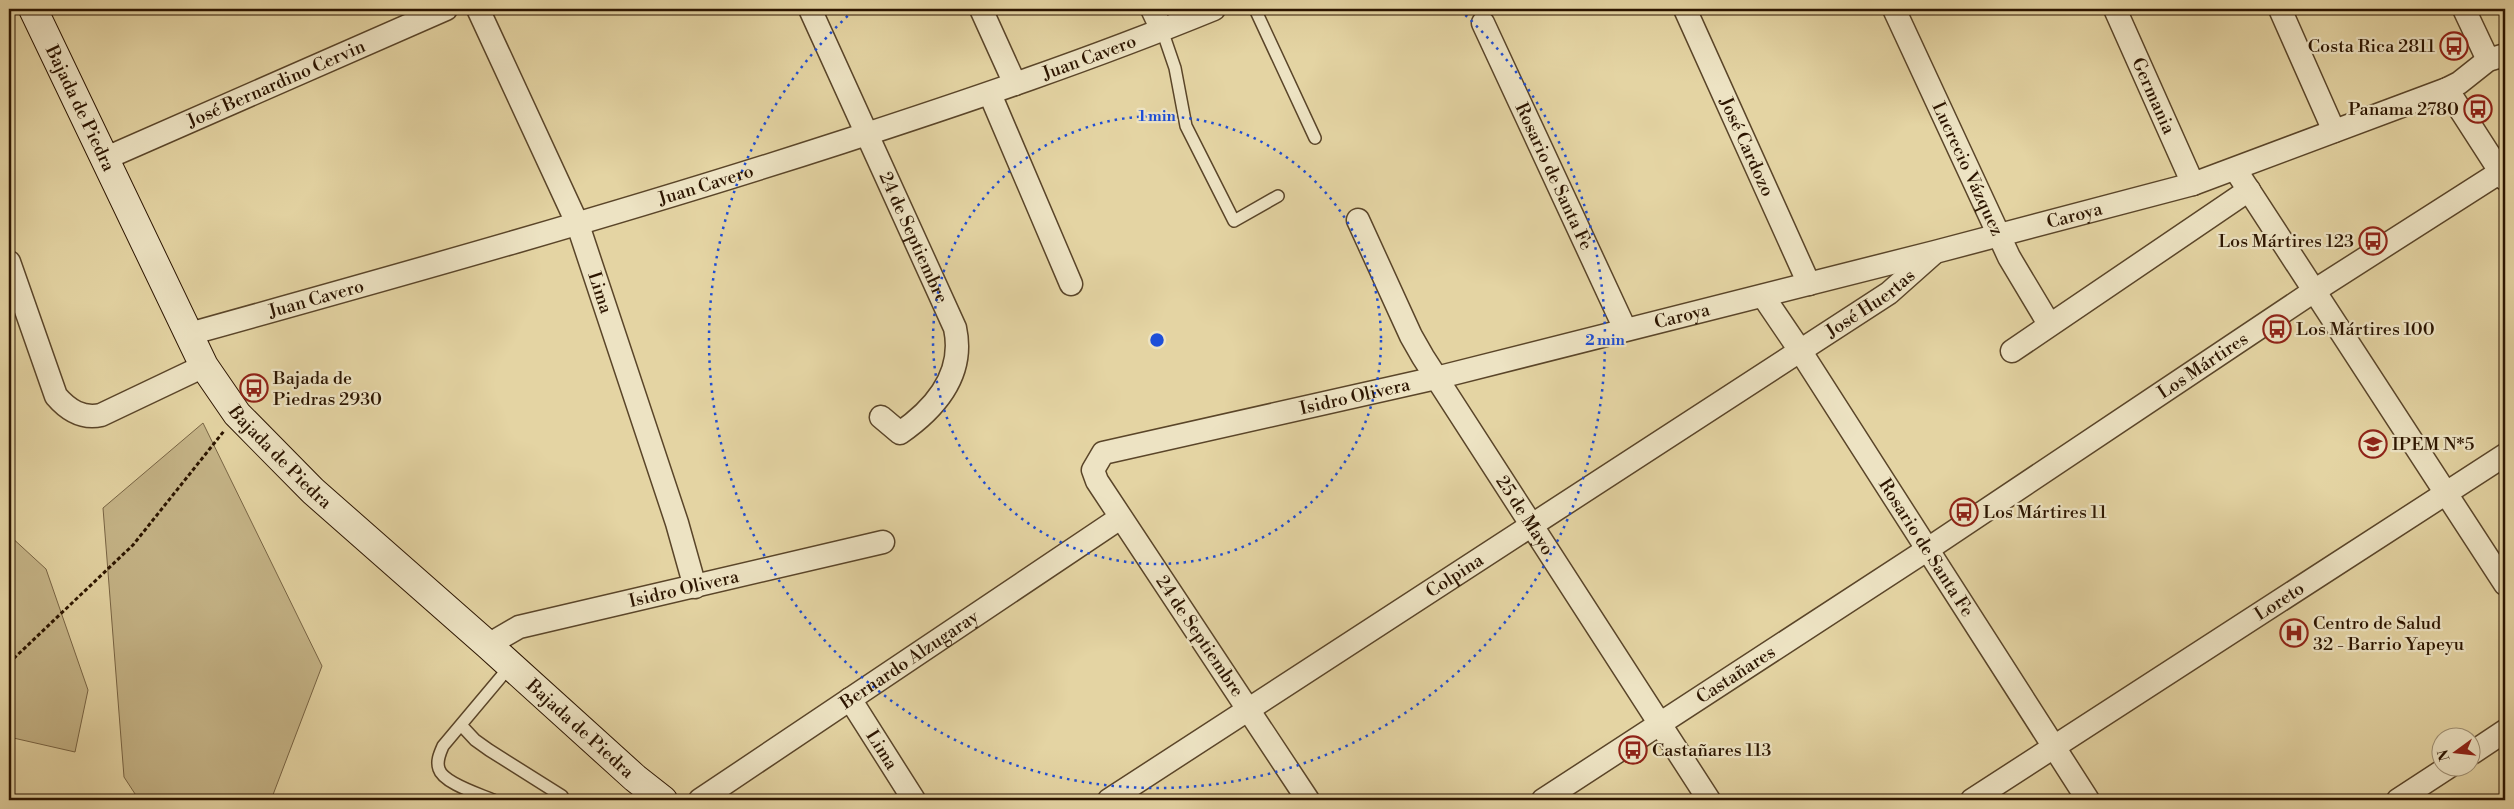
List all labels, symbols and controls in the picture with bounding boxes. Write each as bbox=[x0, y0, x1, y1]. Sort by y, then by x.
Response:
street label: Juan Cavero bbox=[1038, 30, 1140, 86]
bus stop icon: Costa Rica 2811 bbox=[2439, 31, 2469, 61]
street label: José Bernardino Cervin bbox=[183, 35, 369, 133]
place label: Costa Rica 2811 bbox=[2308, 35, 2435, 58]
street label: Bajada de Piedra bbox=[40, 41, 120, 176]
street label: Germania bbox=[2126, 54, 2181, 139]
street label: José Cardozo bbox=[1714, 93, 1779, 200]
bus stop icon: Panama 2780 bbox=[2463, 94, 2493, 124]
street label: Lucrecio Vázquez bbox=[1927, 98, 2009, 240]
place label: Panama 2780 bbox=[2348, 98, 2459, 121]
street label: Rosario de Santa Fe bbox=[1510, 99, 1598, 254]
text: 1 min bbox=[1138, 107, 1176, 126]
street label: Juan Cavero bbox=[655, 160, 756, 211]
street label: 24 de Septiembre bbox=[874, 168, 953, 307]
street label: Caroya bbox=[2044, 197, 2106, 234]
bus stop icon: Los Mártires 123 bbox=[2358, 226, 2388, 256]
place label: Los Mártires 123 bbox=[2218, 230, 2354, 253]
street label: José Huertas bbox=[1821, 264, 1920, 344]
street label: Lima bbox=[582, 269, 618, 317]
street label: Juan Cavero bbox=[265, 275, 367, 324]
street label: Caroya bbox=[1652, 298, 1713, 334]
bus stop icon: Los Mártires 100 bbox=[2262, 314, 2292, 344]
place label: Los Mártires 100 bbox=[2296, 318, 2435, 341]
street label: Los Mártires bbox=[2153, 327, 2253, 404]
centre of rings bbox=[1148, 331, 1166, 349]
text: 2 min bbox=[1585, 331, 1625, 350]
place label: Bajada de Piedras 2930 bbox=[272, 367, 382, 411]
bus stop icon: Bajada de Piedras 2930 bbox=[239, 373, 269, 403]
street label: Isidro Olivera bbox=[1298, 373, 1413, 420]
street label: Bajada de Piedra bbox=[222, 401, 337, 515]
school or university icon: IPEM N*5 bbox=[2358, 429, 2388, 459]
place label: IPEM N*5 bbox=[2392, 433, 2475, 456]
street label: 25 de Mayo bbox=[1491, 471, 1559, 560]
street label: Rosario de Santa Fe bbox=[1873, 474, 1979, 621]
bus stop icon: Los Mártires 11 bbox=[1949, 497, 1979, 527]
place label: Los Mártires 11 bbox=[1983, 501, 2107, 524]
street label: Colpina bbox=[1422, 548, 1489, 603]
street label: Isidro Olivera bbox=[627, 565, 742, 613]
street label: 24 de Septiembre bbox=[1150, 571, 1249, 702]
street label: Loreto bbox=[2250, 577, 2309, 626]
street label: Bernardo Alzugaray bbox=[835, 605, 983, 715]
place label: Centro de Salud 32 - Barrio Yapeyu bbox=[2313, 612, 2465, 656]
hospital icon: Centro de Salud 32 - Barrio Yapeyu bbox=[2279, 618, 2309, 648]
street label: Castañares bbox=[1692, 641, 1780, 709]
street label: Bajada de Piedra bbox=[521, 674, 639, 784]
street label: Lima bbox=[861, 726, 903, 775]
north arrow bbox=[2432, 726, 2482, 776]
bus stop icon: Castañares 113 bbox=[1618, 735, 1648, 765]
place label: Castañares 113 bbox=[1652, 739, 1772, 762]
text: N bbox=[2434, 747, 2455, 763]

